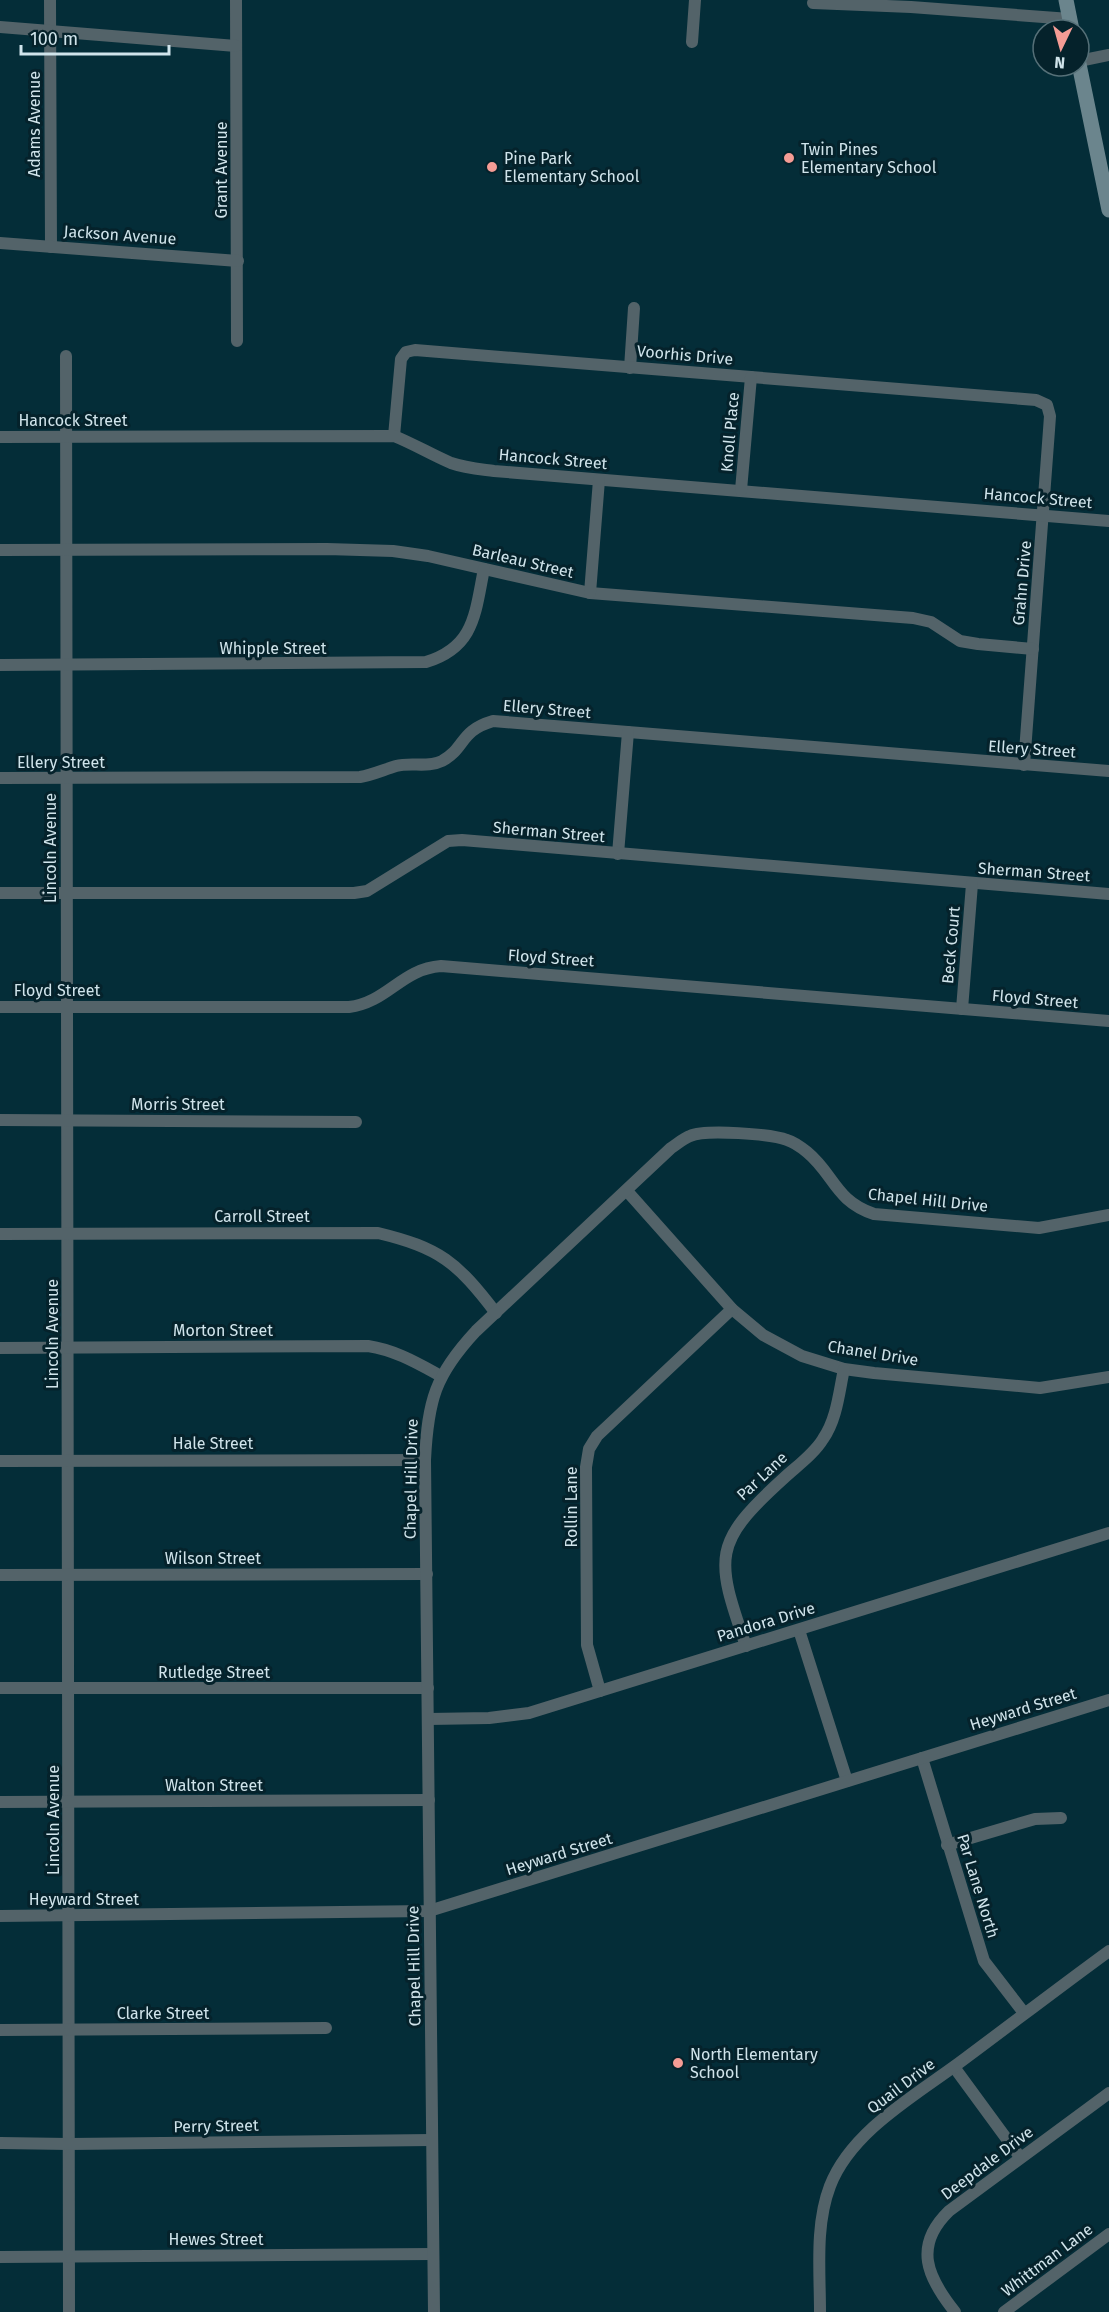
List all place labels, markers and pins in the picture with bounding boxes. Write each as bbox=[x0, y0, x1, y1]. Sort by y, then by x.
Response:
place label: Twin Pines Elementary School bbox=[801, 140, 937, 177]
place label: Pine Park Elementary School bbox=[504, 149, 640, 186]
marker: Twin Pines Elementary School bbox=[782, 151, 796, 165]
marker: Pine Park Elementary School bbox=[485, 160, 499, 174]
place label: North Elementary School bbox=[690, 2045, 818, 2082]
marker: North Elementary School bbox=[671, 2056, 685, 2070]

